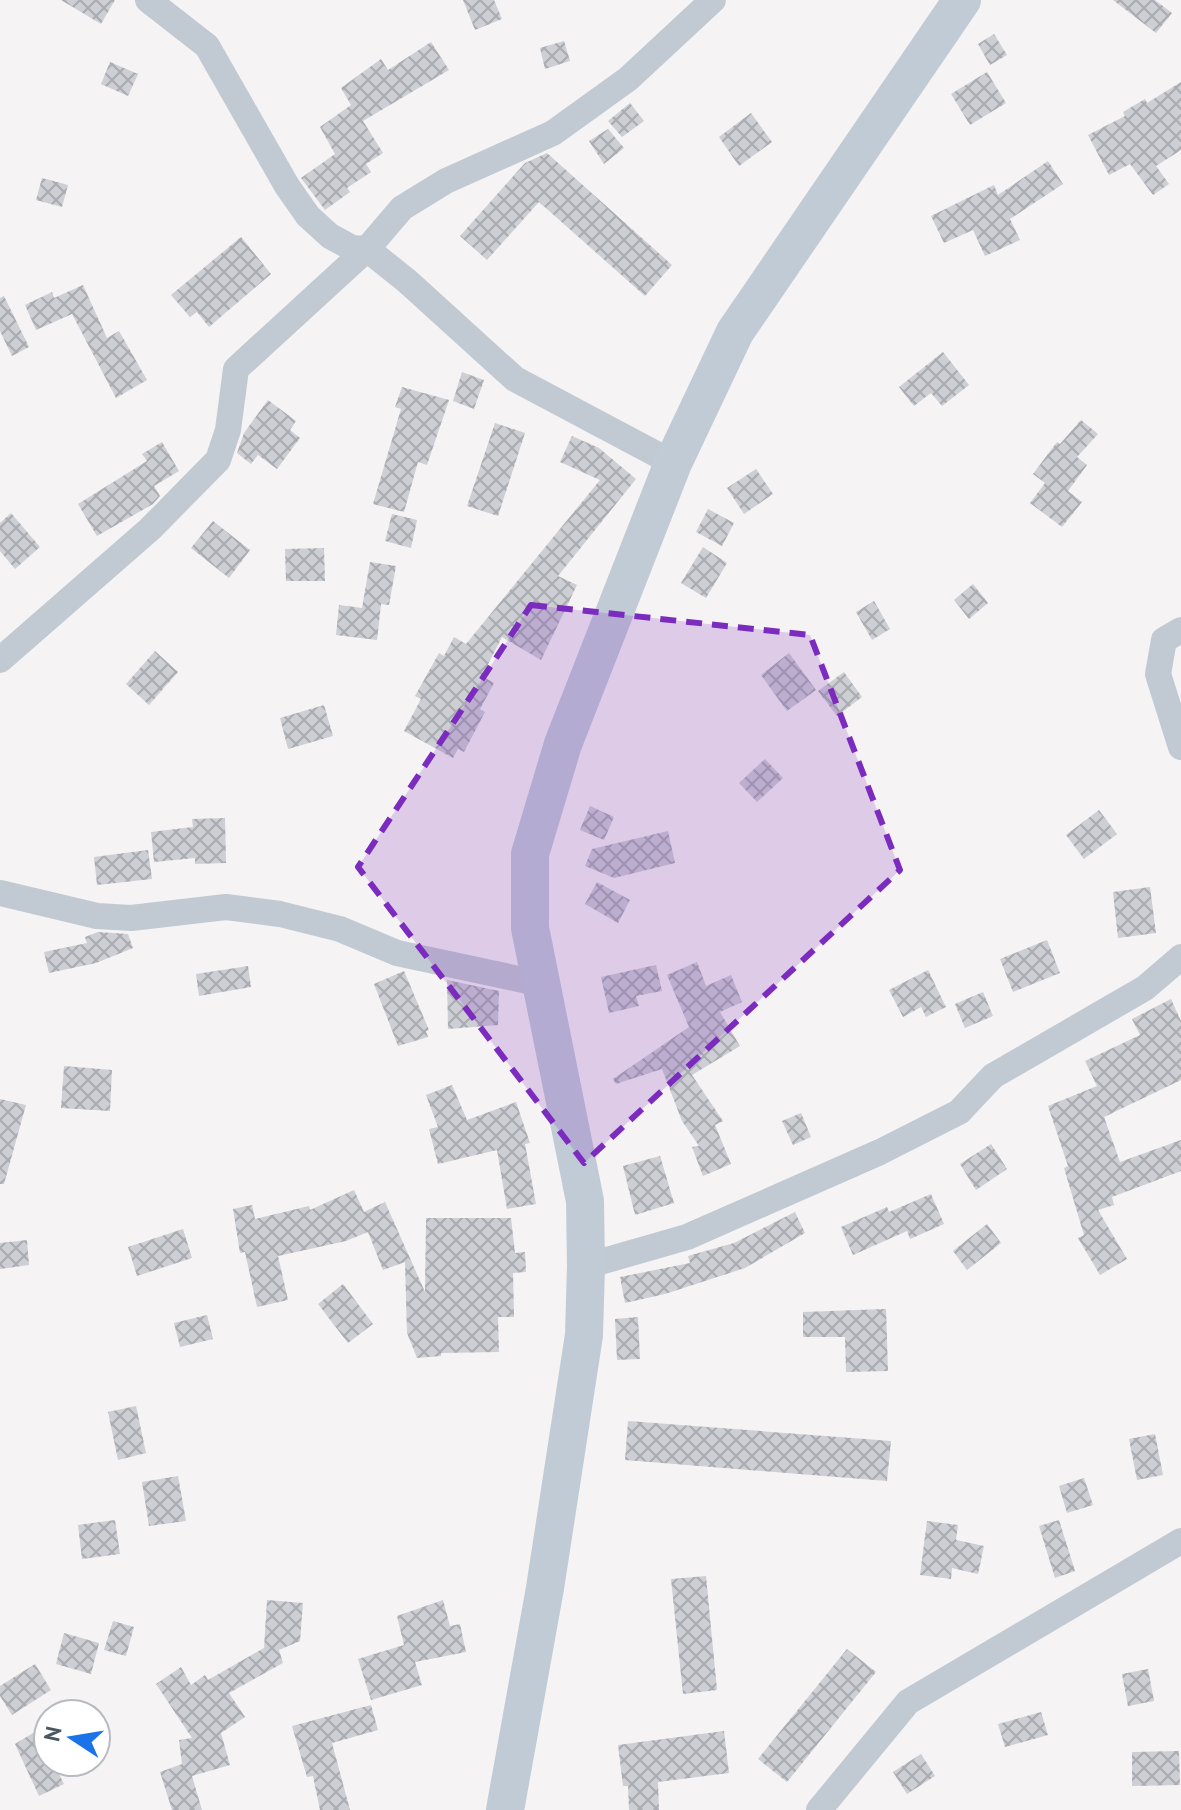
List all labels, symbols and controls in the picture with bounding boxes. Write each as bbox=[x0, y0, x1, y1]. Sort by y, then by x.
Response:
north arrow bbox=[32, 1698, 112, 1778]
text: N bbox=[37, 1724, 68, 1744]

